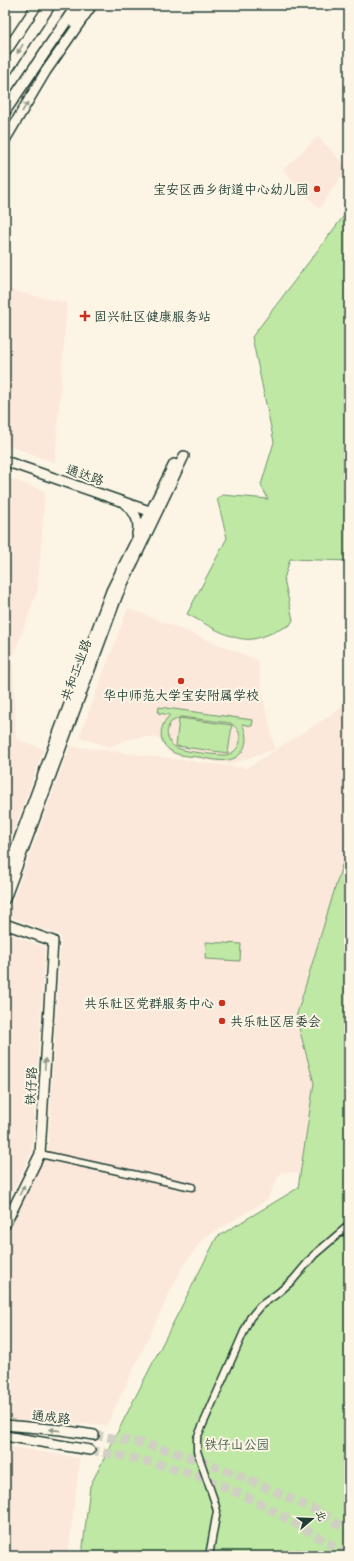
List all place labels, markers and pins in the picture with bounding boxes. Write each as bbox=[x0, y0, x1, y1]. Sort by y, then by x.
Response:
place label: 宝安区西乡街道中心幼儿园 bbox=[153, 182, 309, 197]
marker: 宝安区西乡街道中心幼儿园 bbox=[312, 184, 322, 194]
place label: 固兴社区健康服务站 bbox=[94, 309, 211, 324]
marker: 固兴社区健康服务站 bbox=[79, 310, 91, 322]
marker: 华中师范大学宝安附属学校 bbox=[176, 676, 186, 686]
place label: 华中师范大学宝安附属学校 bbox=[103, 688, 259, 703]
place label: 共乐社区党群服务中心 bbox=[84, 996, 214, 1011]
marker: 共乐社区党群服务中心 bbox=[217, 998, 227, 1008]
place label: 共乐社区居委会 bbox=[230, 1014, 321, 1029]
marker: 共乐社区居委会 bbox=[217, 1016, 227, 1026]

